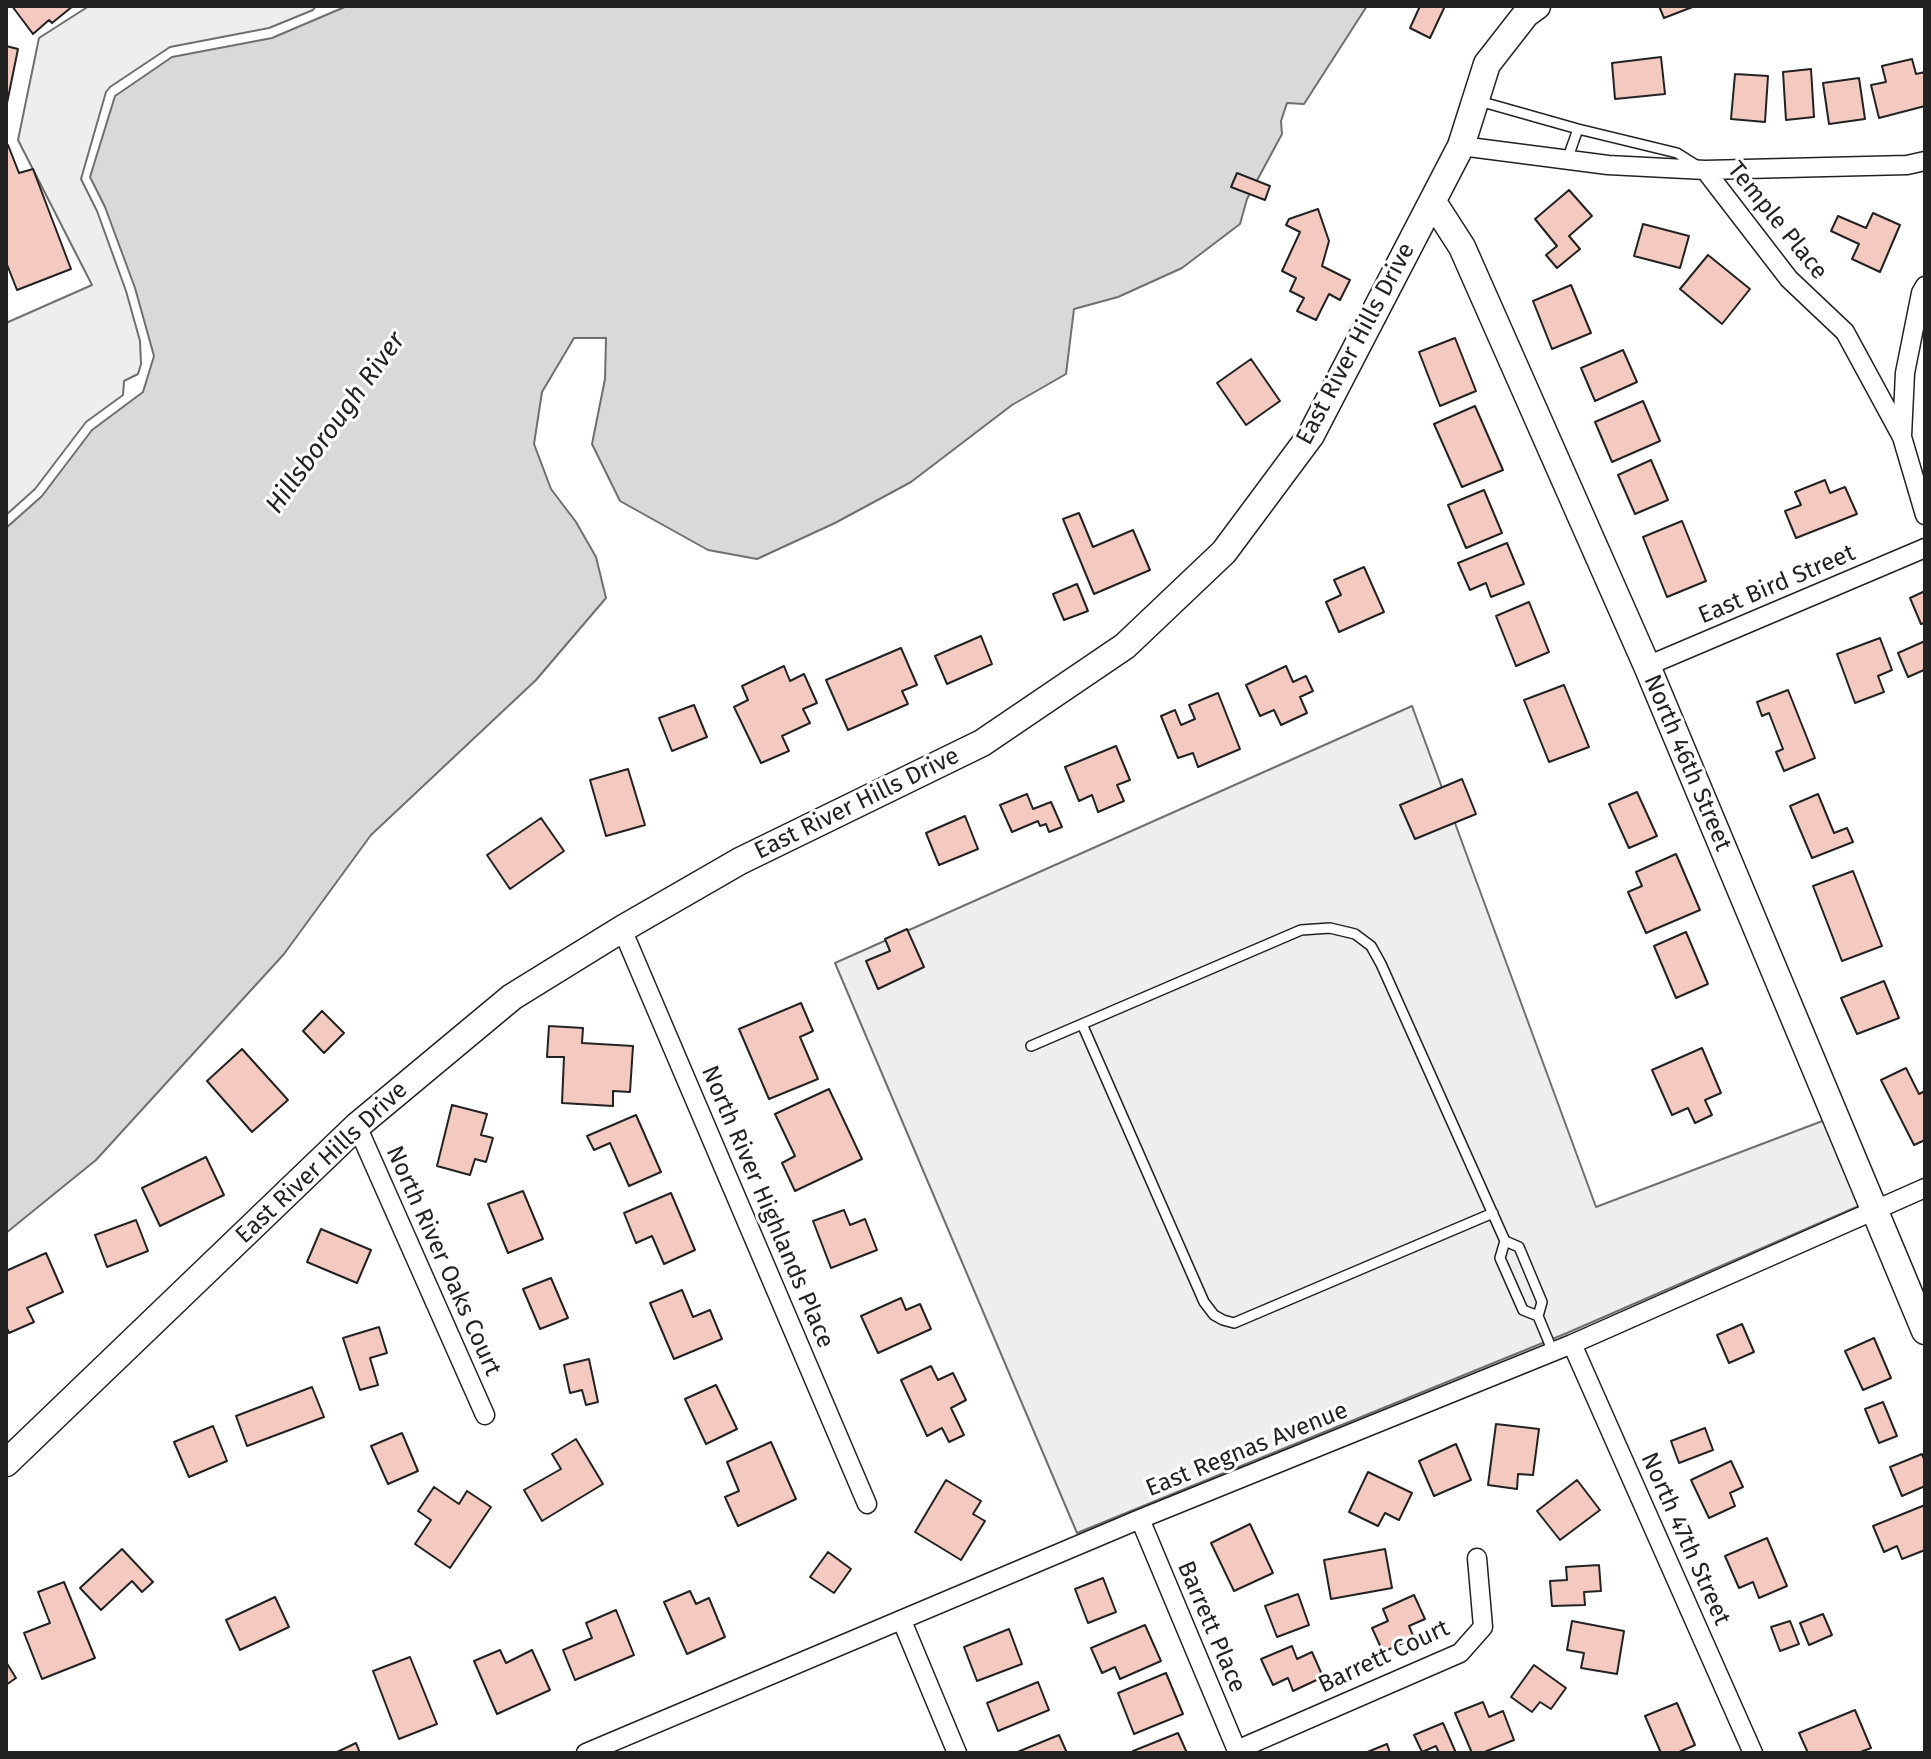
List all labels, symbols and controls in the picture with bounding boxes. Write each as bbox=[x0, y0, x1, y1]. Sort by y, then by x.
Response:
street label: Temple Place bbox=[1721, 156, 1833, 286]
street label: East River Hills Drive bbox=[1291, 238, 1421, 450]
water label: Hillsborough River bbox=[260, 326, 412, 520]
street label: East Bird Street bbox=[1694, 539, 1860, 631]
street label: North 46th Street bbox=[1637, 671, 1737, 855]
street label: East River Hills Drive bbox=[750, 742, 964, 866]
street label: North River Highlands Place bbox=[694, 1062, 840, 1352]
street label: East River Hills Drive bbox=[230, 1076, 414, 1250]
street label: North River Oaks Court bbox=[379, 1142, 507, 1380]
street label: East Regnas Avenue bbox=[1142, 1396, 1352, 1504]
street label: North 47th Street bbox=[1634, 1448, 1736, 1630]
street label: Barrett Place bbox=[1170, 1557, 1252, 1697]
street label: Barrett Court bbox=[1314, 1614, 1454, 1700]

